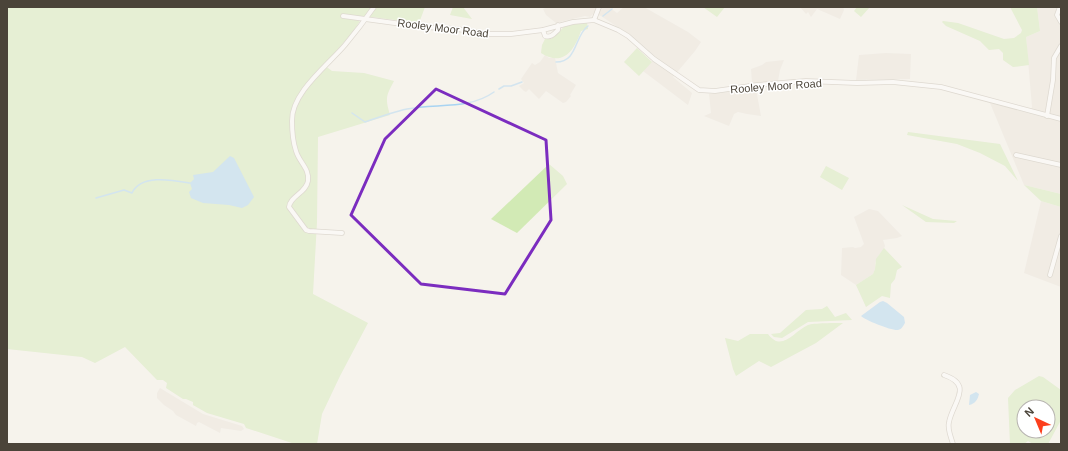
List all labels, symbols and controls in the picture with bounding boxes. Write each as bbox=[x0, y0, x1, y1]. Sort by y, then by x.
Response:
street label: Rooley Moor Road bbox=[397, 16, 489, 40]
street label: Rooley Moor Road bbox=[730, 77, 822, 95]
north arrow bbox=[1016, 399, 1056, 439]
text: N bbox=[1022, 405, 1036, 419]

